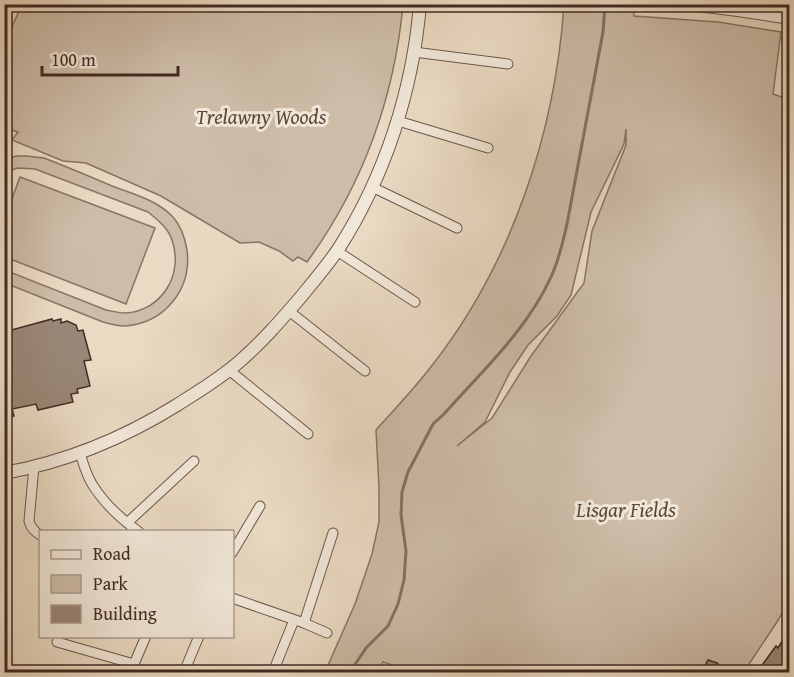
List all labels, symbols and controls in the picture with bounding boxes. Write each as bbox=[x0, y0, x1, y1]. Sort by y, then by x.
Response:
scale bar bbox=[42, 39, 178, 77]
text: 100 m bbox=[51, 46, 96, 73]
park label: Trelawny Woods bbox=[196, 101, 327, 132]
park label: Lisgar Fields bbox=[575, 494, 676, 525]
legend bbox=[39, 530, 234, 638]
text: Road bbox=[93, 540, 131, 567]
text: Park bbox=[93, 570, 129, 597]
text: Building bbox=[93, 600, 157, 627]

